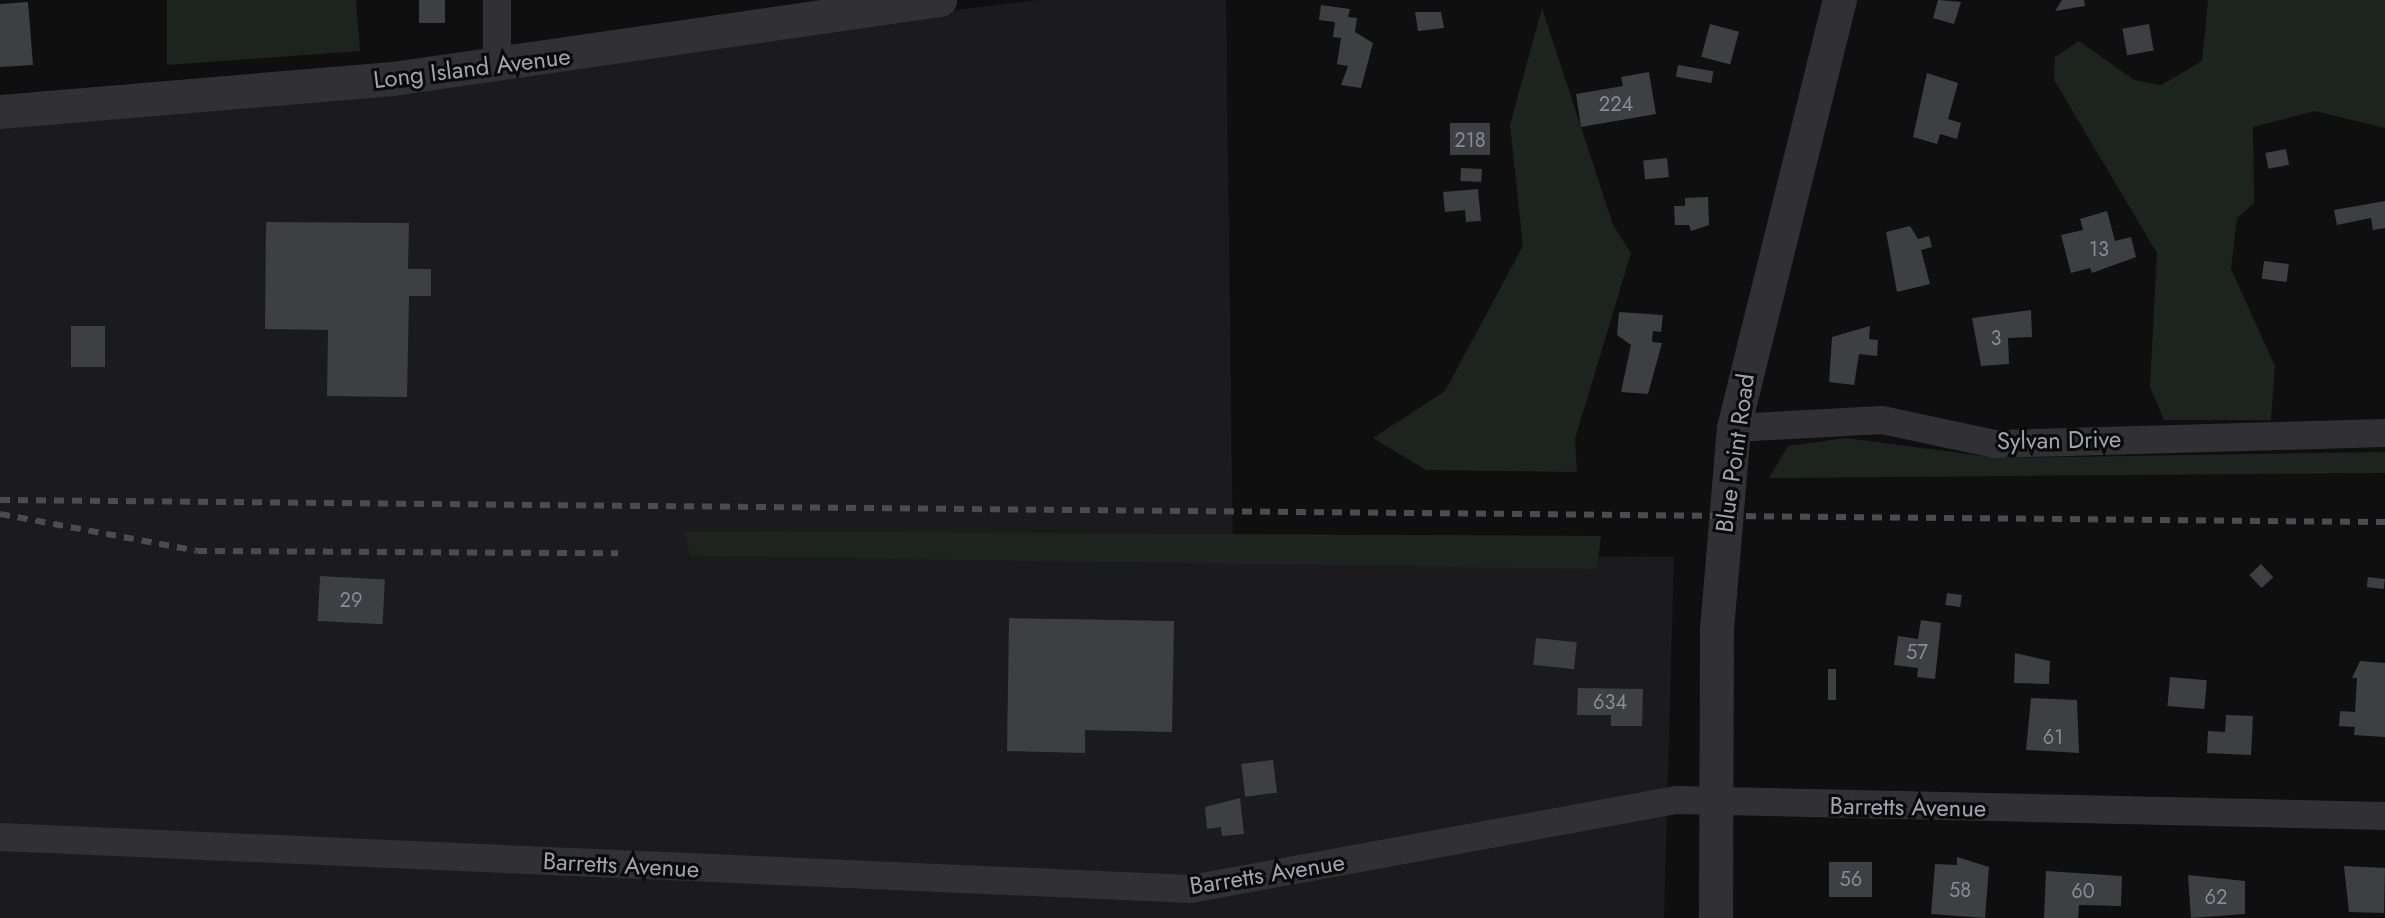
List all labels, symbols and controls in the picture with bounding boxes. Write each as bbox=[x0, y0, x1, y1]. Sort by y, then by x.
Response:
street label: Long Island Avenue bbox=[372, 42, 572, 94]
house number: 224 bbox=[1599, 92, 1633, 116]
house number: 218 bbox=[1454, 128, 1486, 152]
house number: 13 bbox=[2089, 237, 2109, 261]
house number: 3 bbox=[1991, 326, 2001, 350]
street label: Blue Point Road bbox=[1710, 372, 1760, 534]
street label: Sylvan Drive bbox=[1997, 425, 2121, 455]
house number: 29 bbox=[340, 588, 362, 612]
house number: 57 bbox=[1906, 640, 1928, 664]
house number: 634 bbox=[1593, 690, 1627, 714]
house number: 61 bbox=[2043, 725, 2063, 749]
street label: Barretts Avenue bbox=[1829, 791, 1987, 823]
street label: Barretts Avenue bbox=[542, 847, 700, 883]
street label: Barretts Avenue bbox=[1187, 848, 1347, 900]
house number: 56 bbox=[1840, 867, 1862, 891]
house number: 58 bbox=[1949, 878, 1971, 902]
house number: 60 bbox=[2071, 879, 2095, 903]
house number: 62 bbox=[2205, 885, 2227, 909]

